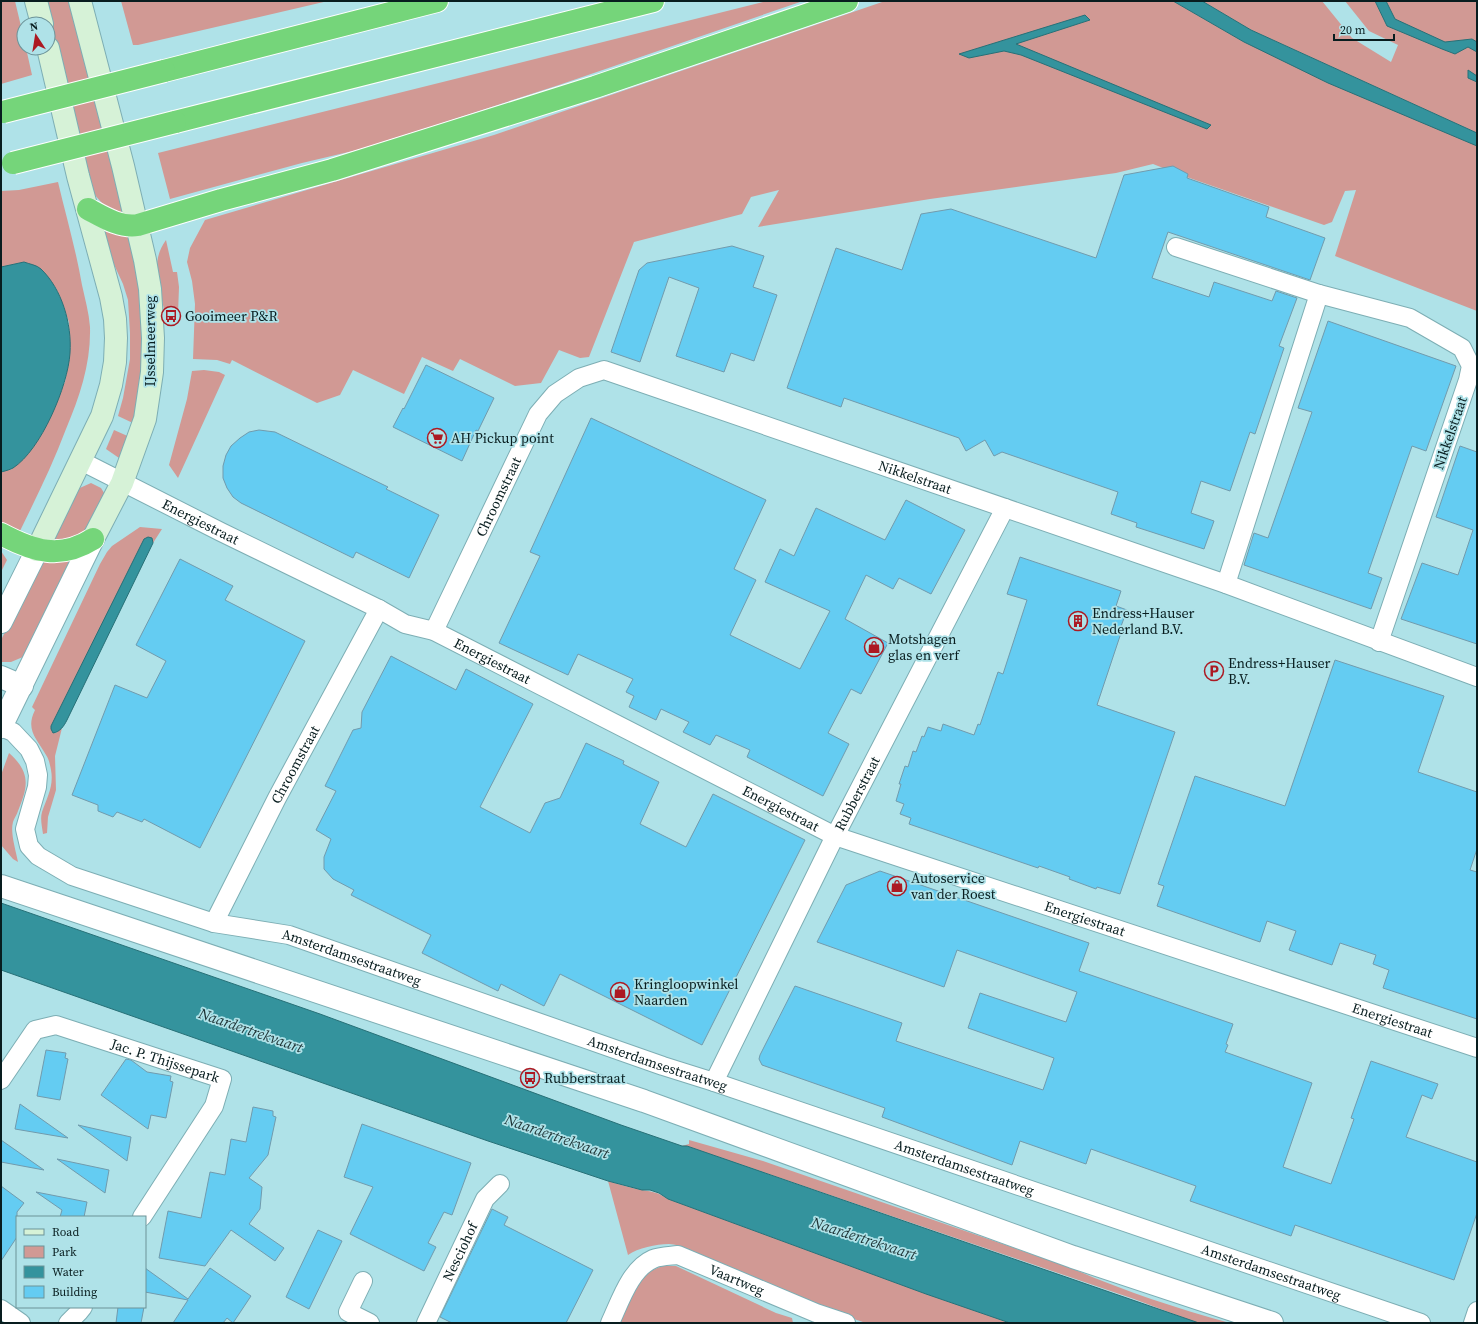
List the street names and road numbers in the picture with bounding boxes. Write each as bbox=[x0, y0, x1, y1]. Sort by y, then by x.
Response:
street label: IJsselmeerweg bbox=[140, 295, 160, 387]
street label: Nikkelstraat bbox=[1428, 393, 1472, 472]
street label: Chroomstraat bbox=[471, 453, 526, 540]
street label: Nikkelstraat bbox=[876, 455, 955, 499]
street label: Energiestraat bbox=[159, 494, 243, 549]
street label: Energiestraat bbox=[450, 633, 534, 689]
street label: Chroomstraat bbox=[266, 721, 325, 807]
street label: Rubberstraat bbox=[829, 752, 885, 834]
street label: Energiestraat bbox=[739, 780, 823, 836]
street label: Energiestraat bbox=[1042, 896, 1128, 941]
street label: Amsterdamsestraatweg bbox=[281, 924, 424, 991]
street label: Energiestraat bbox=[1350, 997, 1436, 1043]
street label: Amsterdamsestraatweg bbox=[585, 1030, 730, 1096]
street label: Jac. P. Thijssepark bbox=[107, 1033, 223, 1088]
street label: Amsterdamsestraatweg bbox=[892, 1134, 1037, 1200]
street label: Nesciohof bbox=[437, 1218, 483, 1284]
street label: Amsterdamsestraatweg bbox=[1199, 1239, 1344, 1305]
street label: Vaartweg bbox=[706, 1259, 768, 1300]

